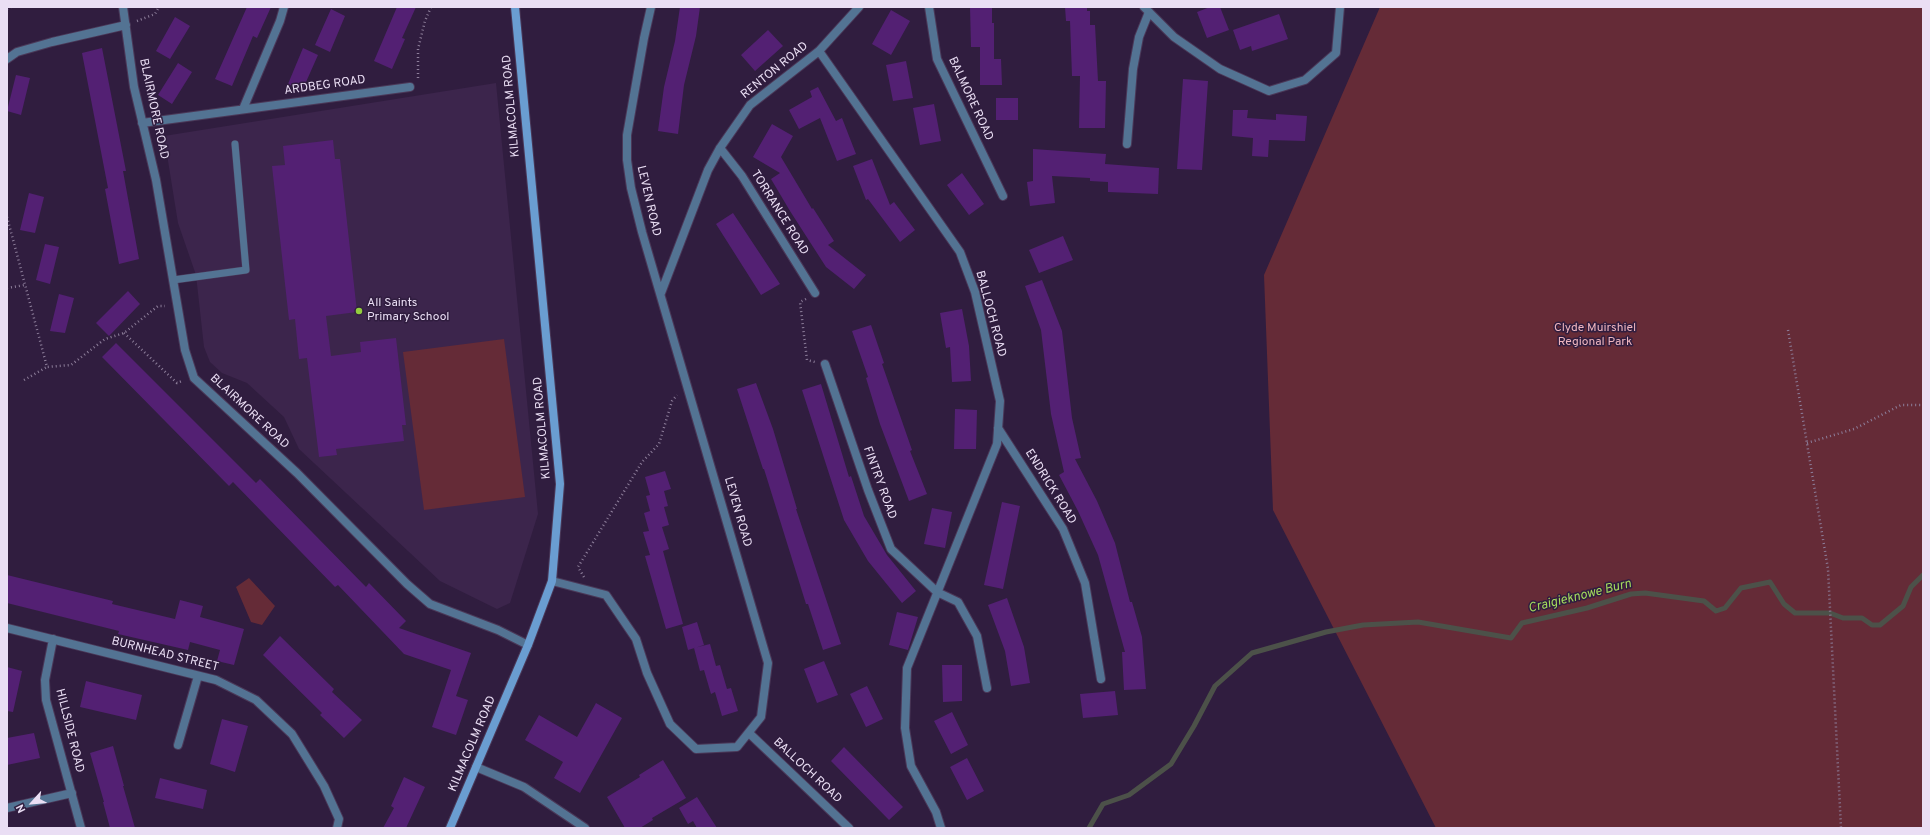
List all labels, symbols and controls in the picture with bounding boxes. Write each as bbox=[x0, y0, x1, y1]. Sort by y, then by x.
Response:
street label: RENTON ROAD bbox=[738, 40, 812, 102]
street label: KILMACOLM ROAD bbox=[500, 54, 524, 158]
street label: BALMORE ROAD bbox=[944, 55, 996, 143]
street label: BLAIRMORE ROAD bbox=[135, 57, 171, 161]
street label: ARDBEG ROAD bbox=[283, 73, 367, 99]
street label: LEVEN ROAD bbox=[633, 164, 663, 238]
street label: TORRANCE ROAD bbox=[747, 168, 811, 258]
street label: BALLOCH ROAD bbox=[972, 269, 1008, 359]
place label: All Saints Primary School bbox=[367, 297, 449, 325]
marker: All Saints Primary School bbox=[354, 306, 364, 316]
park label: Clyde Muirshiel Regional Park bbox=[1554, 322, 1636, 350]
street label: BLAIRMORE ROAD bbox=[207, 372, 291, 452]
street label: KILMACOLM ROAD bbox=[531, 376, 555, 480]
street label: FINTRY ROAD bbox=[859, 445, 899, 521]
street label: ENDRICK ROAD bbox=[1021, 447, 1079, 527]
street label: LEVEN ROAD bbox=[720, 475, 754, 549]
water label: Craigieknowe Burn bbox=[1527, 577, 1633, 617]
street label: BURNHEAD STREET bbox=[110, 635, 220, 675]
street label: HILLSIDE ROAD bbox=[52, 688, 86, 774]
street label: KILMACOLM ROAD bbox=[446, 694, 500, 794]
street label: BALLOCH ROAD bbox=[770, 735, 844, 807]
north arrow bbox=[12, 783, 52, 823]
text: N bbox=[13, 802, 29, 815]

